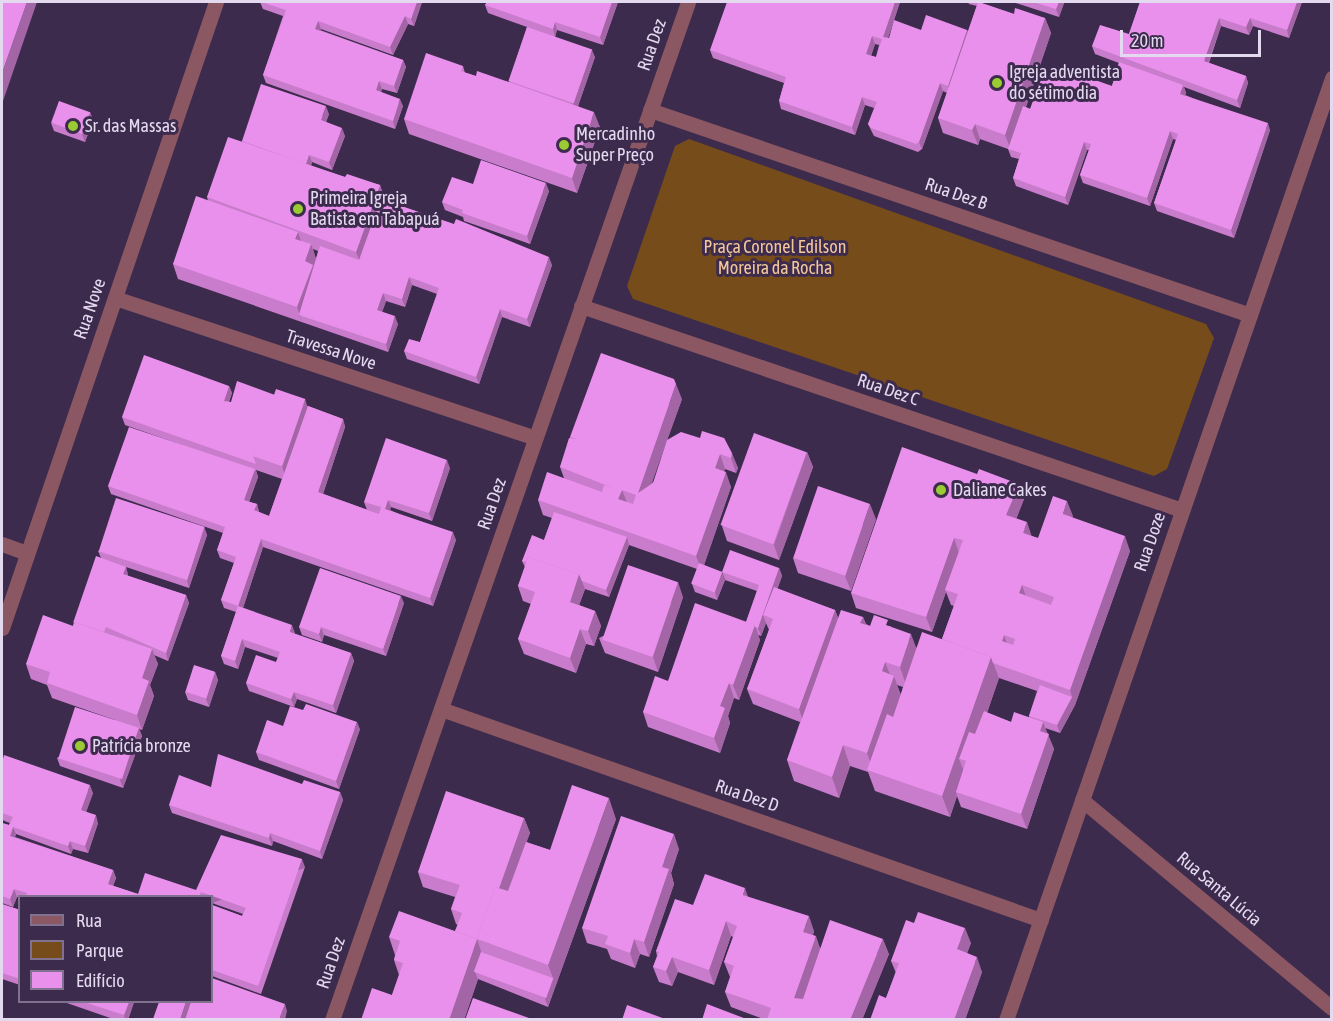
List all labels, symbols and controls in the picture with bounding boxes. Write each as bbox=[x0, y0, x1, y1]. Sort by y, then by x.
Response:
street label: Rua Dez bbox=[633, 16, 671, 74]
scale bar bbox=[1123, 18, 1264, 56]
text: 20 m bbox=[1131, 30, 1163, 51]
place label: Igreja adventista do sétimo dia bbox=[1009, 62, 1120, 104]
marker: Igreja adventista do sétimo dia bbox=[990, 76, 1004, 90]
place label: Sr. das Massas bbox=[85, 115, 176, 137]
marker: Sr. das Massas bbox=[66, 119, 80, 133]
place label: Mercadinho Super Preço bbox=[576, 124, 655, 166]
marker: Mercadinho Super Preço bbox=[557, 138, 571, 152]
street label: Rua Dez B bbox=[922, 173, 990, 215]
place label: Primeira Igreja Batista em Tabapuá bbox=[310, 188, 440, 230]
marker: Primeira Igreja Batista em Tabapuá bbox=[291, 202, 305, 216]
park label: Praça Coronel Edilson Moreira da Rocha bbox=[704, 237, 846, 280]
street label: Rua Nove bbox=[70, 276, 110, 342]
street label: Travessa Nove bbox=[283, 325, 379, 375]
street label: Rua Dez C bbox=[854, 369, 922, 411]
street label: Rua Dez bbox=[473, 475, 511, 533]
place label: Daliane Cakes bbox=[953, 479, 1047, 501]
marker: Daliane Cakes bbox=[934, 483, 948, 497]
street label: Rua Doze bbox=[1130, 509, 1170, 575]
place label: Patrícia bronze bbox=[92, 735, 191, 757]
marker: Patrícia bronze bbox=[73, 739, 87, 753]
street label: Rua Dez D bbox=[712, 775, 782, 817]
street label: Rua Santa Lúcia bbox=[1172, 847, 1266, 931]
legend bbox=[18, 895, 213, 1003]
text: Rua bbox=[76, 910, 102, 931]
street label: Rua Dez bbox=[312, 934, 350, 992]
text: Parque bbox=[76, 940, 124, 961]
text: Edifício bbox=[76, 970, 125, 991]

